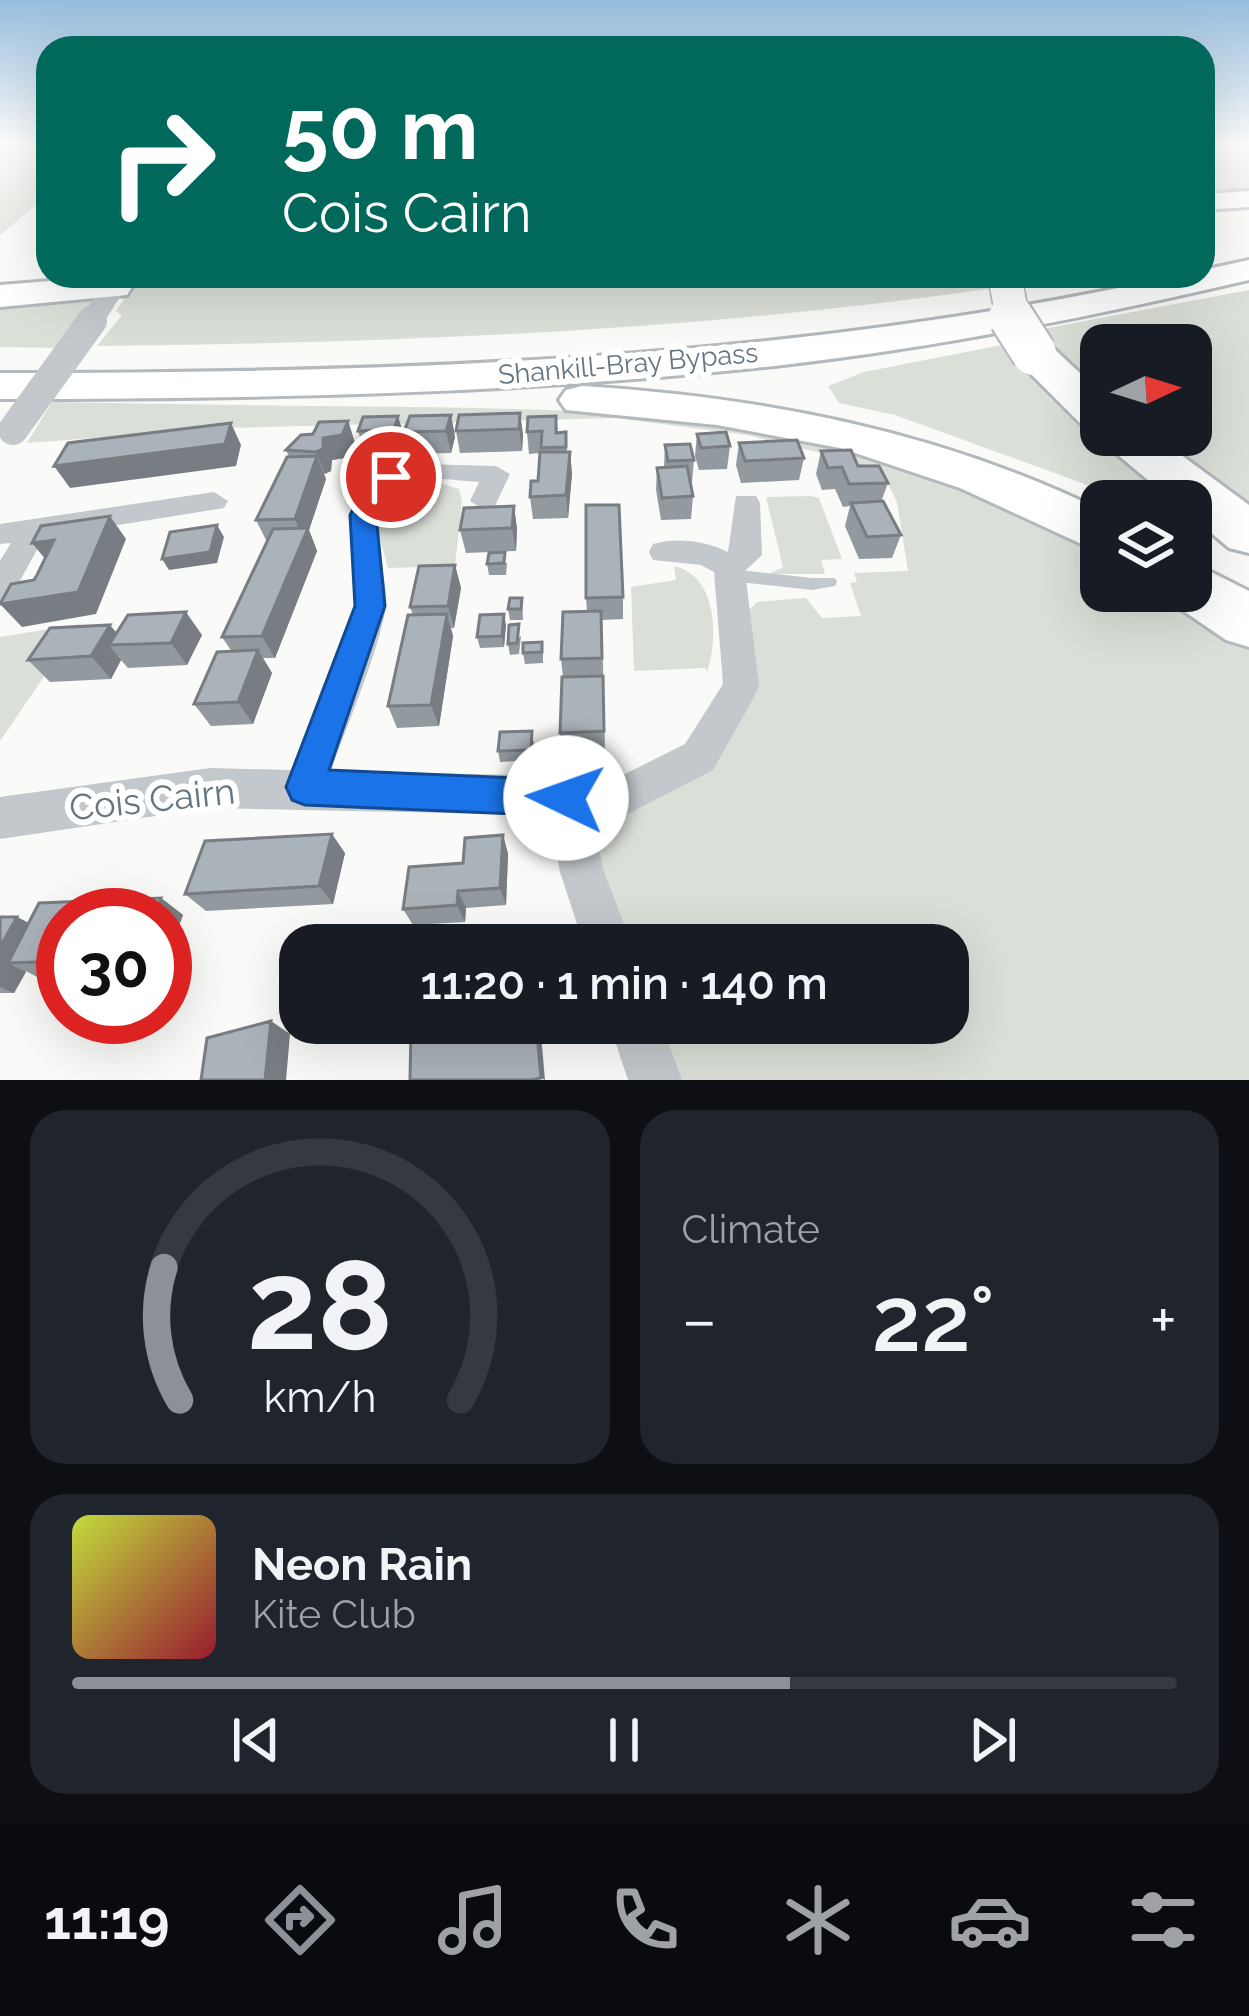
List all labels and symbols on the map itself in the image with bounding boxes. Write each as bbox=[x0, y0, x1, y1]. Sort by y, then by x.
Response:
north arrow bbox=[1080, 324, 1212, 456]
street label: Shankill-Bray Bypass bbox=[497, 337, 759, 390]
pin bbox=[340, 426, 442, 528]
position arrow bbox=[503, 735, 629, 861]
street label: Cois Cairn bbox=[67, 769, 237, 829]
speed limit sign: 30 bbox=[36, 888, 192, 1044]

